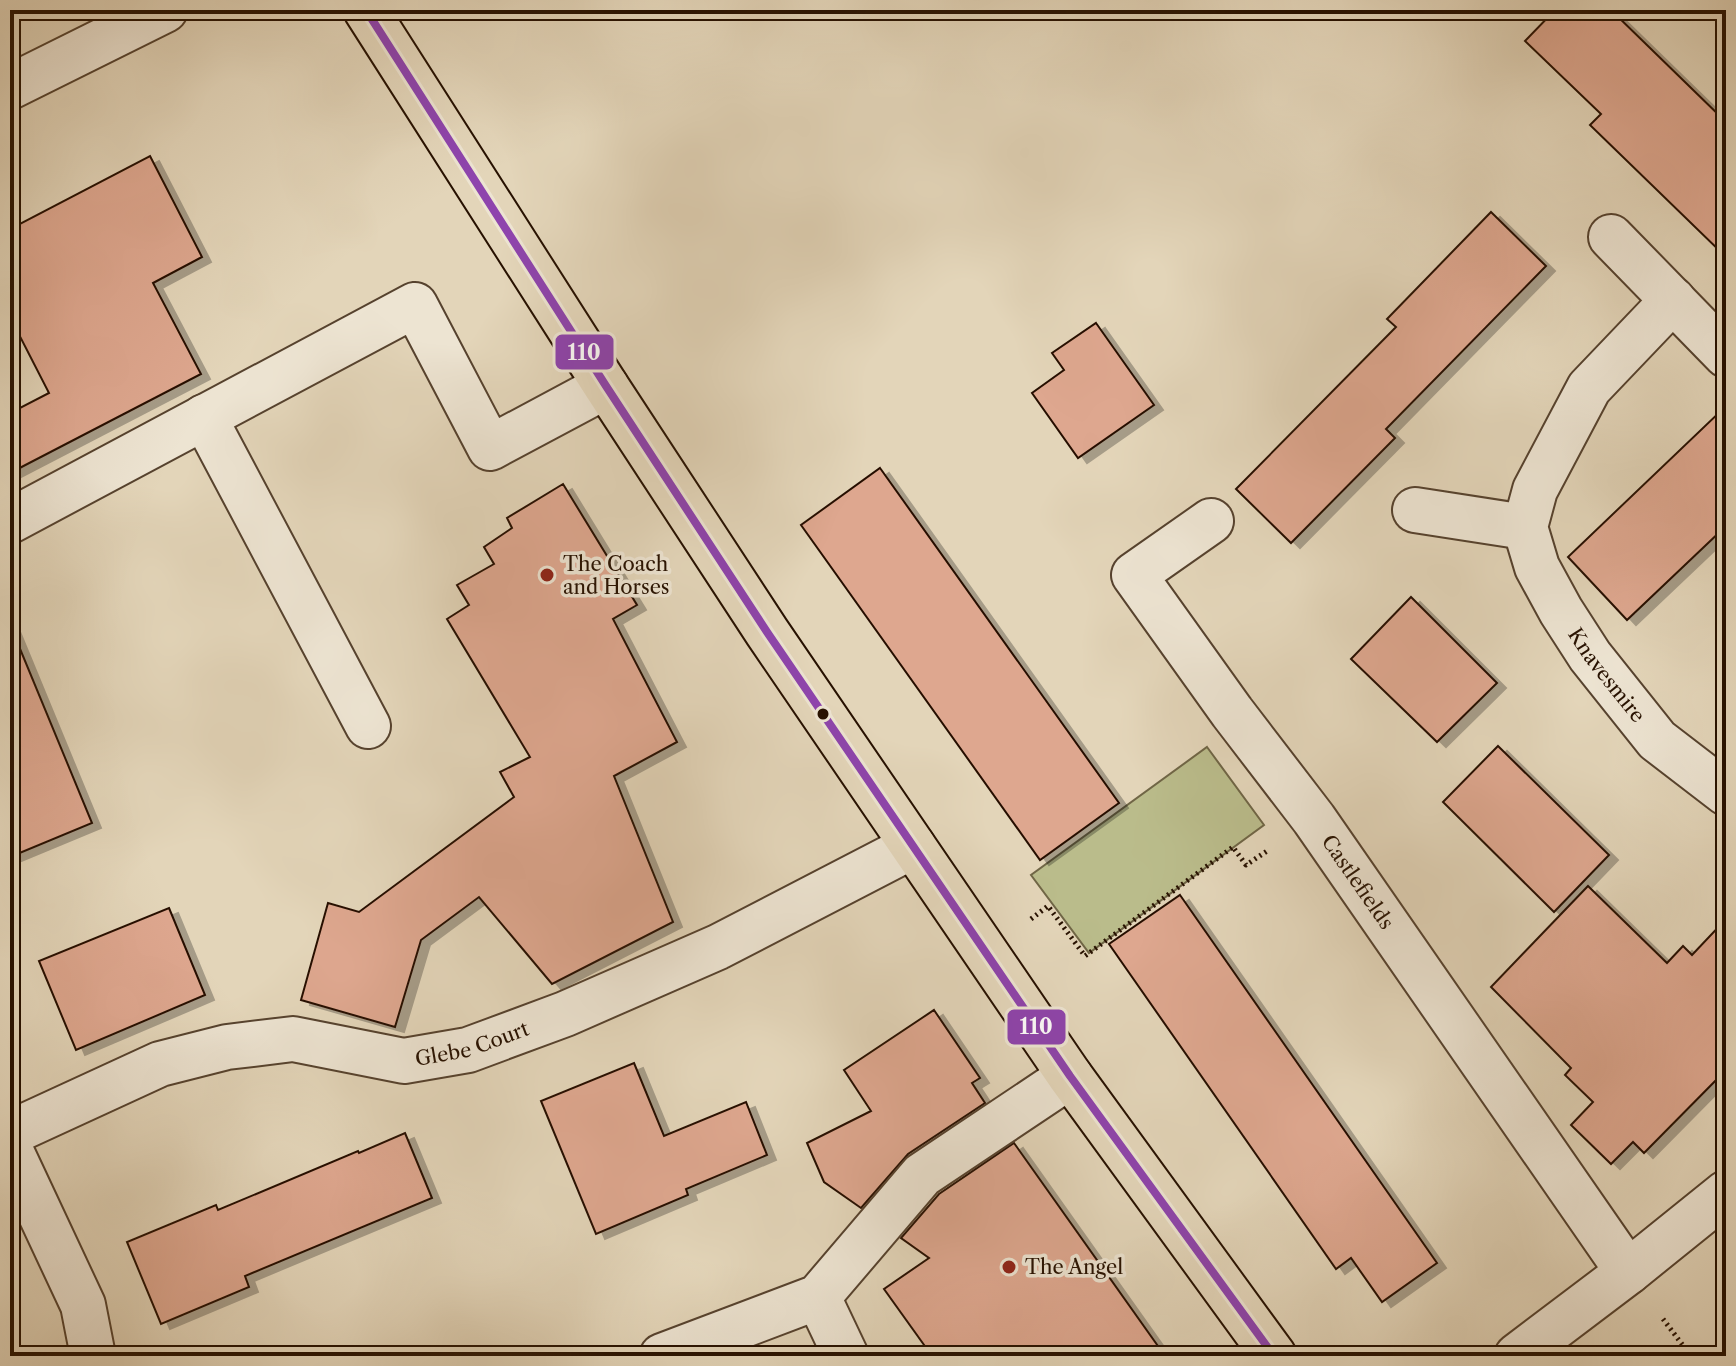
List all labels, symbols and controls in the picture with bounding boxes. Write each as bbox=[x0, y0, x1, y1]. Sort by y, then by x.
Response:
line badge: 110 bbox=[554, 333, 615, 371]
text: 110 bbox=[567, 339, 601, 366]
place label: The Coach and Horses bbox=[563, 552, 670, 599]
marker: The Coach and Horses bbox=[538, 566, 556, 584]
street label: Knavesmire bbox=[1563, 623, 1650, 727]
unlabelled marker bbox=[815, 706, 831, 722]
street label: Castlefields bbox=[1317, 830, 1399, 934]
line badge: 110 bbox=[1006, 1008, 1067, 1046]
text: 110 bbox=[1019, 1013, 1053, 1040]
street label: Glebe Court bbox=[413, 1017, 532, 1071]
place label: The Angel bbox=[1025, 1255, 1123, 1279]
marker: The Angel bbox=[1000, 1258, 1018, 1276]

